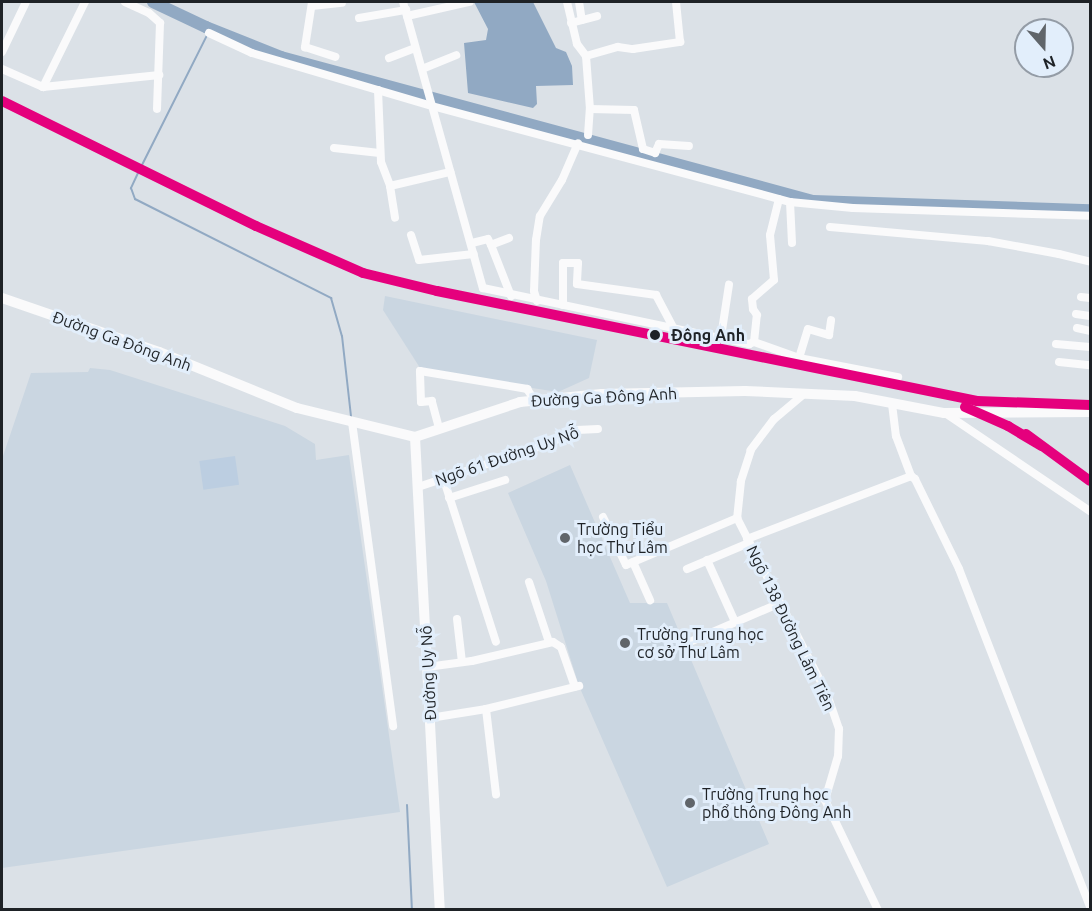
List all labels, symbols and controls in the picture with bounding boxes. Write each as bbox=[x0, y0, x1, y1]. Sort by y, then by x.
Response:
north arrow bbox=[1014, 18, 1074, 78]
text: N bbox=[1041, 53, 1058, 74]
street label: Đường Ga Đông Anh bbox=[50, 307, 194, 375]
marker: Đông Anh bbox=[644, 324, 666, 346]
place label: Đông Anh bbox=[671, 325, 745, 345]
street label: Đường Ga Đông Anh bbox=[530, 384, 678, 410]
street label: Ngõ 61 Đường Uy Nỗ bbox=[433, 422, 581, 490]
place label: Trường Tiểu học Thư Lâm bbox=[577, 519, 668, 557]
marker: Trường Tiểu học Thư Lâm bbox=[558, 531, 572, 545]
street label: Ngõ 138 Đường Lâm Tiên bbox=[743, 542, 839, 714]
place label: Trường Trung học cơ sở Thư Lâm bbox=[637, 624, 764, 662]
street label: Đường Uy Nỗ bbox=[416, 625, 440, 721]
marker: Trường Trung học cơ sở Thư Lâm bbox=[618, 636, 632, 650]
place label: Trường Trung học phổ thông Đông Anh bbox=[702, 784, 851, 822]
marker: Trường Trung học phổ thông Đông Anh bbox=[683, 796, 697, 810]

